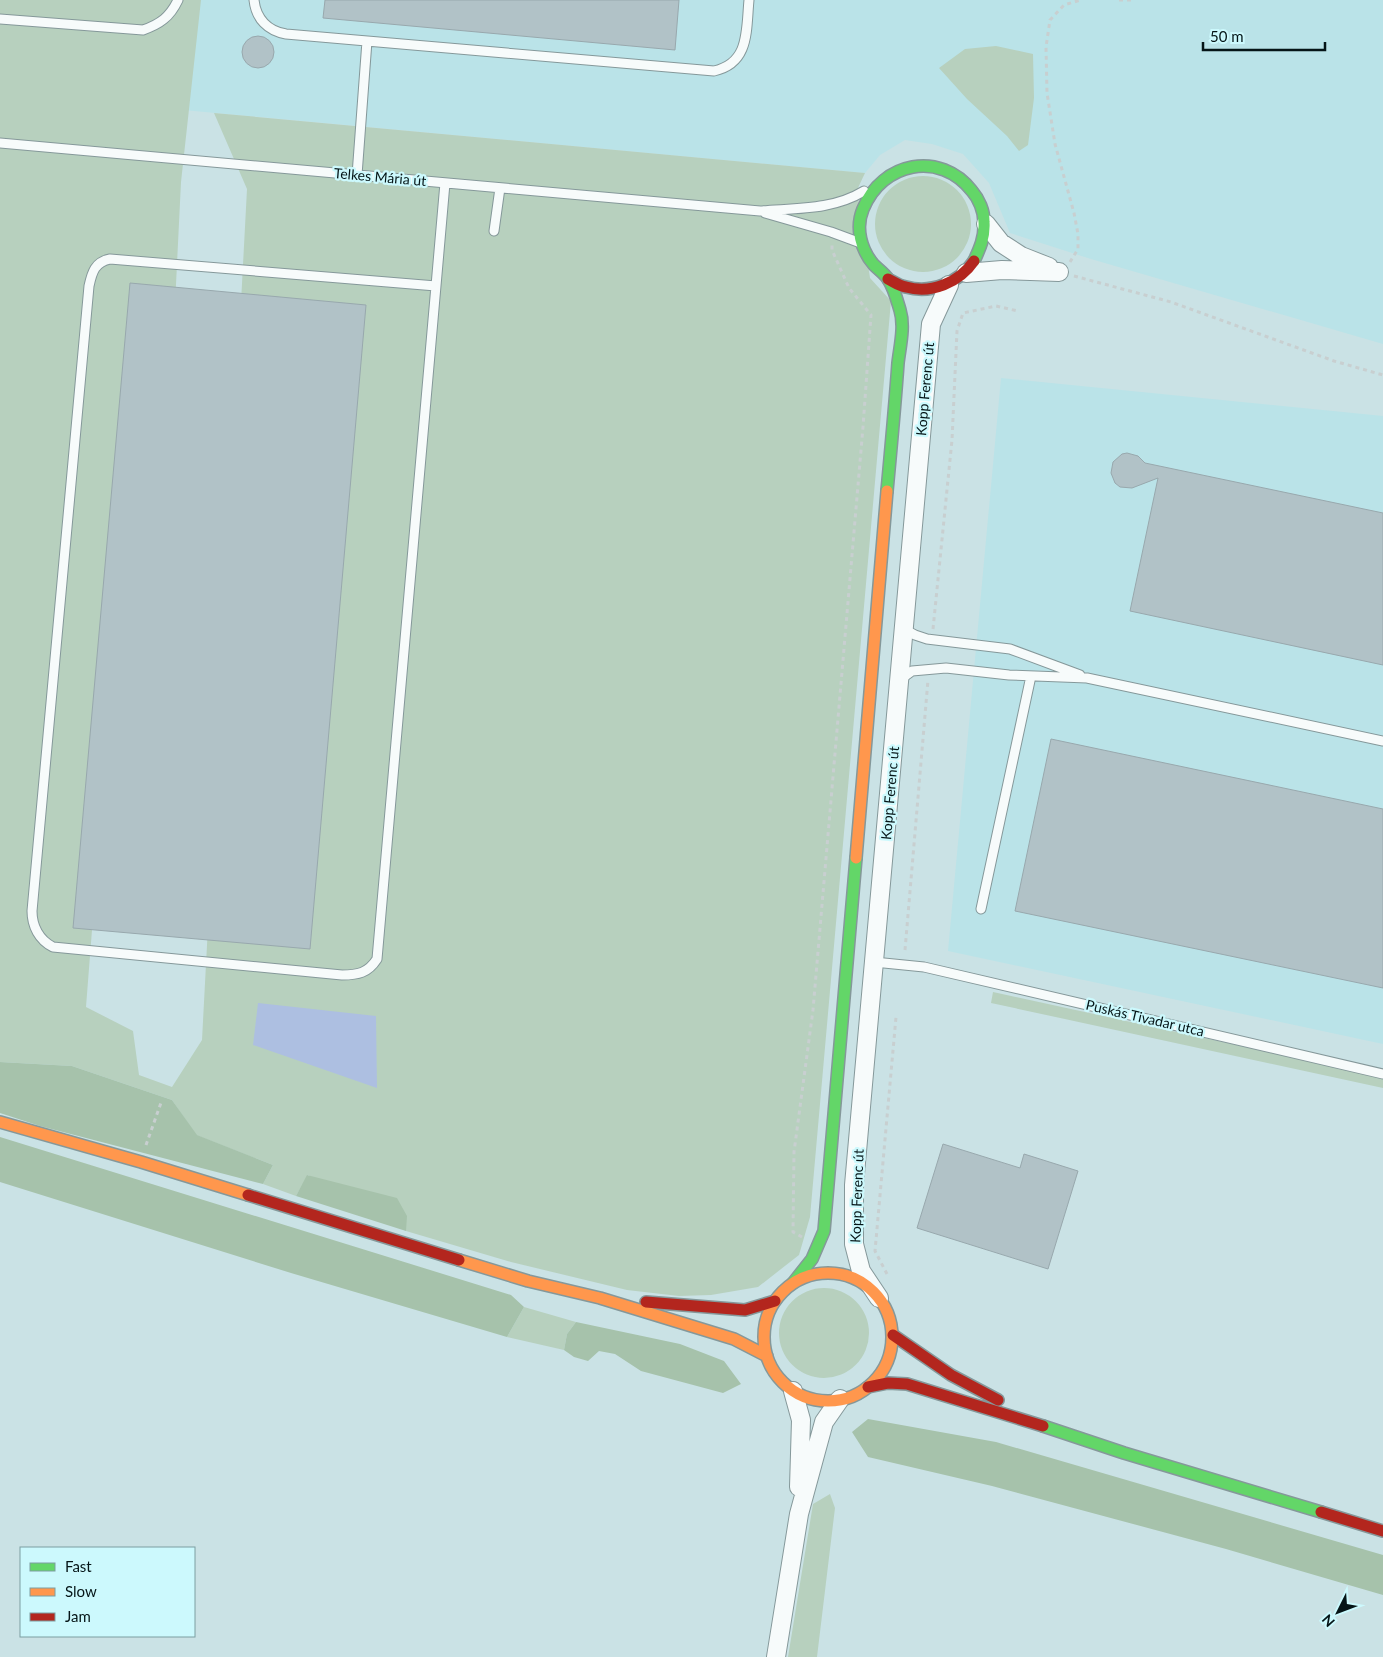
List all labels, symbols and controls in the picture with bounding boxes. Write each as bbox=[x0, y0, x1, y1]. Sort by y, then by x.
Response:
scale bar bbox=[1203, 20, 1326, 52]
text: 50 m bbox=[1210, 27, 1244, 45]
street label: Telkes Mária út bbox=[333, 164, 427, 189]
street label: Kopp Ferenc út bbox=[912, 342, 937, 436]
street label: Kopp Ferenc út bbox=[877, 746, 902, 840]
street label: Puskás Tivadar utca bbox=[1084, 996, 1206, 1039]
street label: Kopp Ferenc út bbox=[846, 1149, 867, 1243]
legend bbox=[20, 1547, 195, 1637]
text: Fast bbox=[65, 1557, 92, 1575]
text: Slow bbox=[65, 1582, 97, 1600]
north arrow bbox=[1313, 1587, 1363, 1637]
text: Jam bbox=[65, 1607, 91, 1625]
text: N bbox=[1318, 1611, 1338, 1631]

